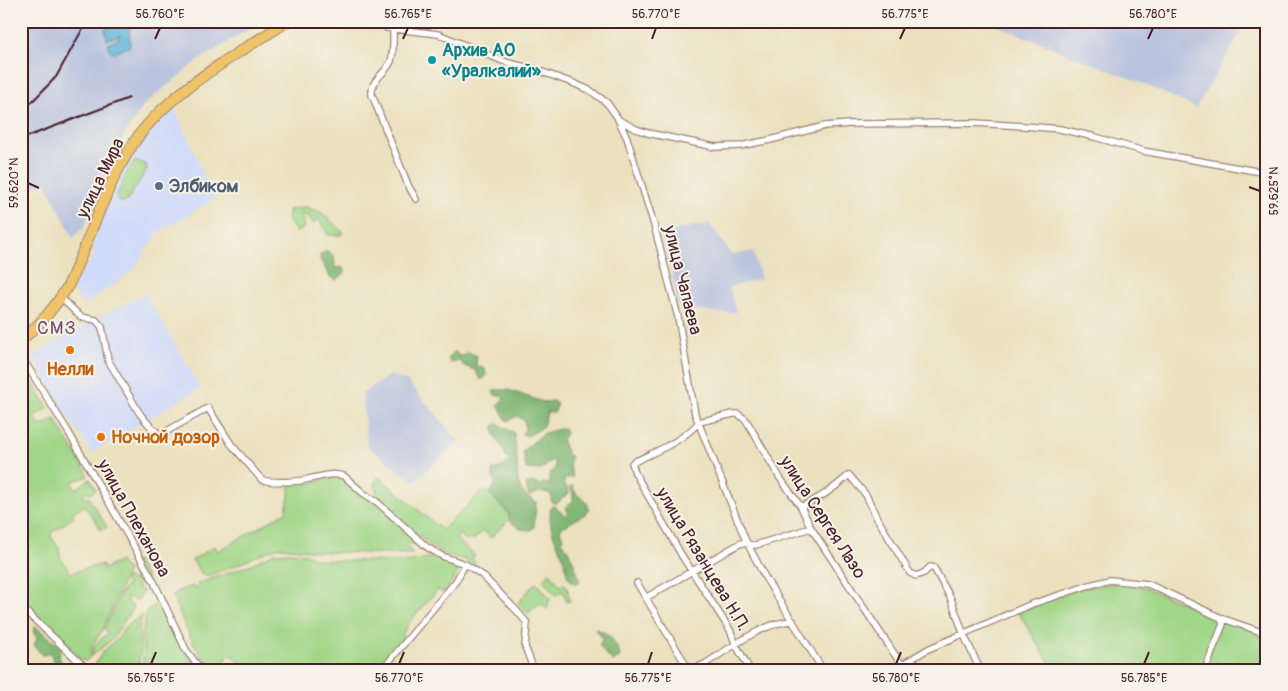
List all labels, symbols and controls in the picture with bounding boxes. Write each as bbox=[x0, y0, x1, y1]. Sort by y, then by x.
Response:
text: 56.760°E bbox=[135, 7, 185, 22]
text: 56.765°E bbox=[384, 7, 432, 22]
text: 56.770°E bbox=[632, 7, 680, 22]
text: 56.775°E bbox=[882, 7, 928, 22]
text: 56.780°E bbox=[1129, 7, 1177, 22]
place label: Архив АО «Уралкалий» bbox=[442, 39, 542, 83]
marker: Архив АО «Уралкалий» bbox=[426, 54, 438, 66]
street label: улица Мира bbox=[71, 134, 130, 223]
text: 59.620°N bbox=[7, 158, 22, 208]
text: 59.625°N bbox=[1267, 167, 1282, 215]
place label: Элбиком bbox=[169, 175, 239, 198]
marker: Элбиком bbox=[153, 180, 165, 192]
street label: улица Чапаева bbox=[658, 222, 707, 337]
district label: СМЗ bbox=[37, 316, 77, 340]
marker: Нелли bbox=[64, 344, 76, 356]
place label: Нелли bbox=[46, 358, 94, 381]
place label: Ночной дозор bbox=[111, 426, 220, 449]
marker: Ночной дозор bbox=[95, 431, 107, 443]
street label: улица Сергея Лазо bbox=[774, 451, 871, 583]
street label: улица Плеханова bbox=[91, 454, 175, 581]
street label: улица Рязанцева Н.П. bbox=[650, 482, 755, 635]
text: 56.765°E bbox=[127, 671, 175, 686]
text: 56.770°E bbox=[375, 671, 423, 686]
text: 56.775°E bbox=[625, 671, 671, 686]
text: 56.780°E bbox=[872, 671, 920, 686]
text: 56.785°E bbox=[1121, 671, 1167, 686]

